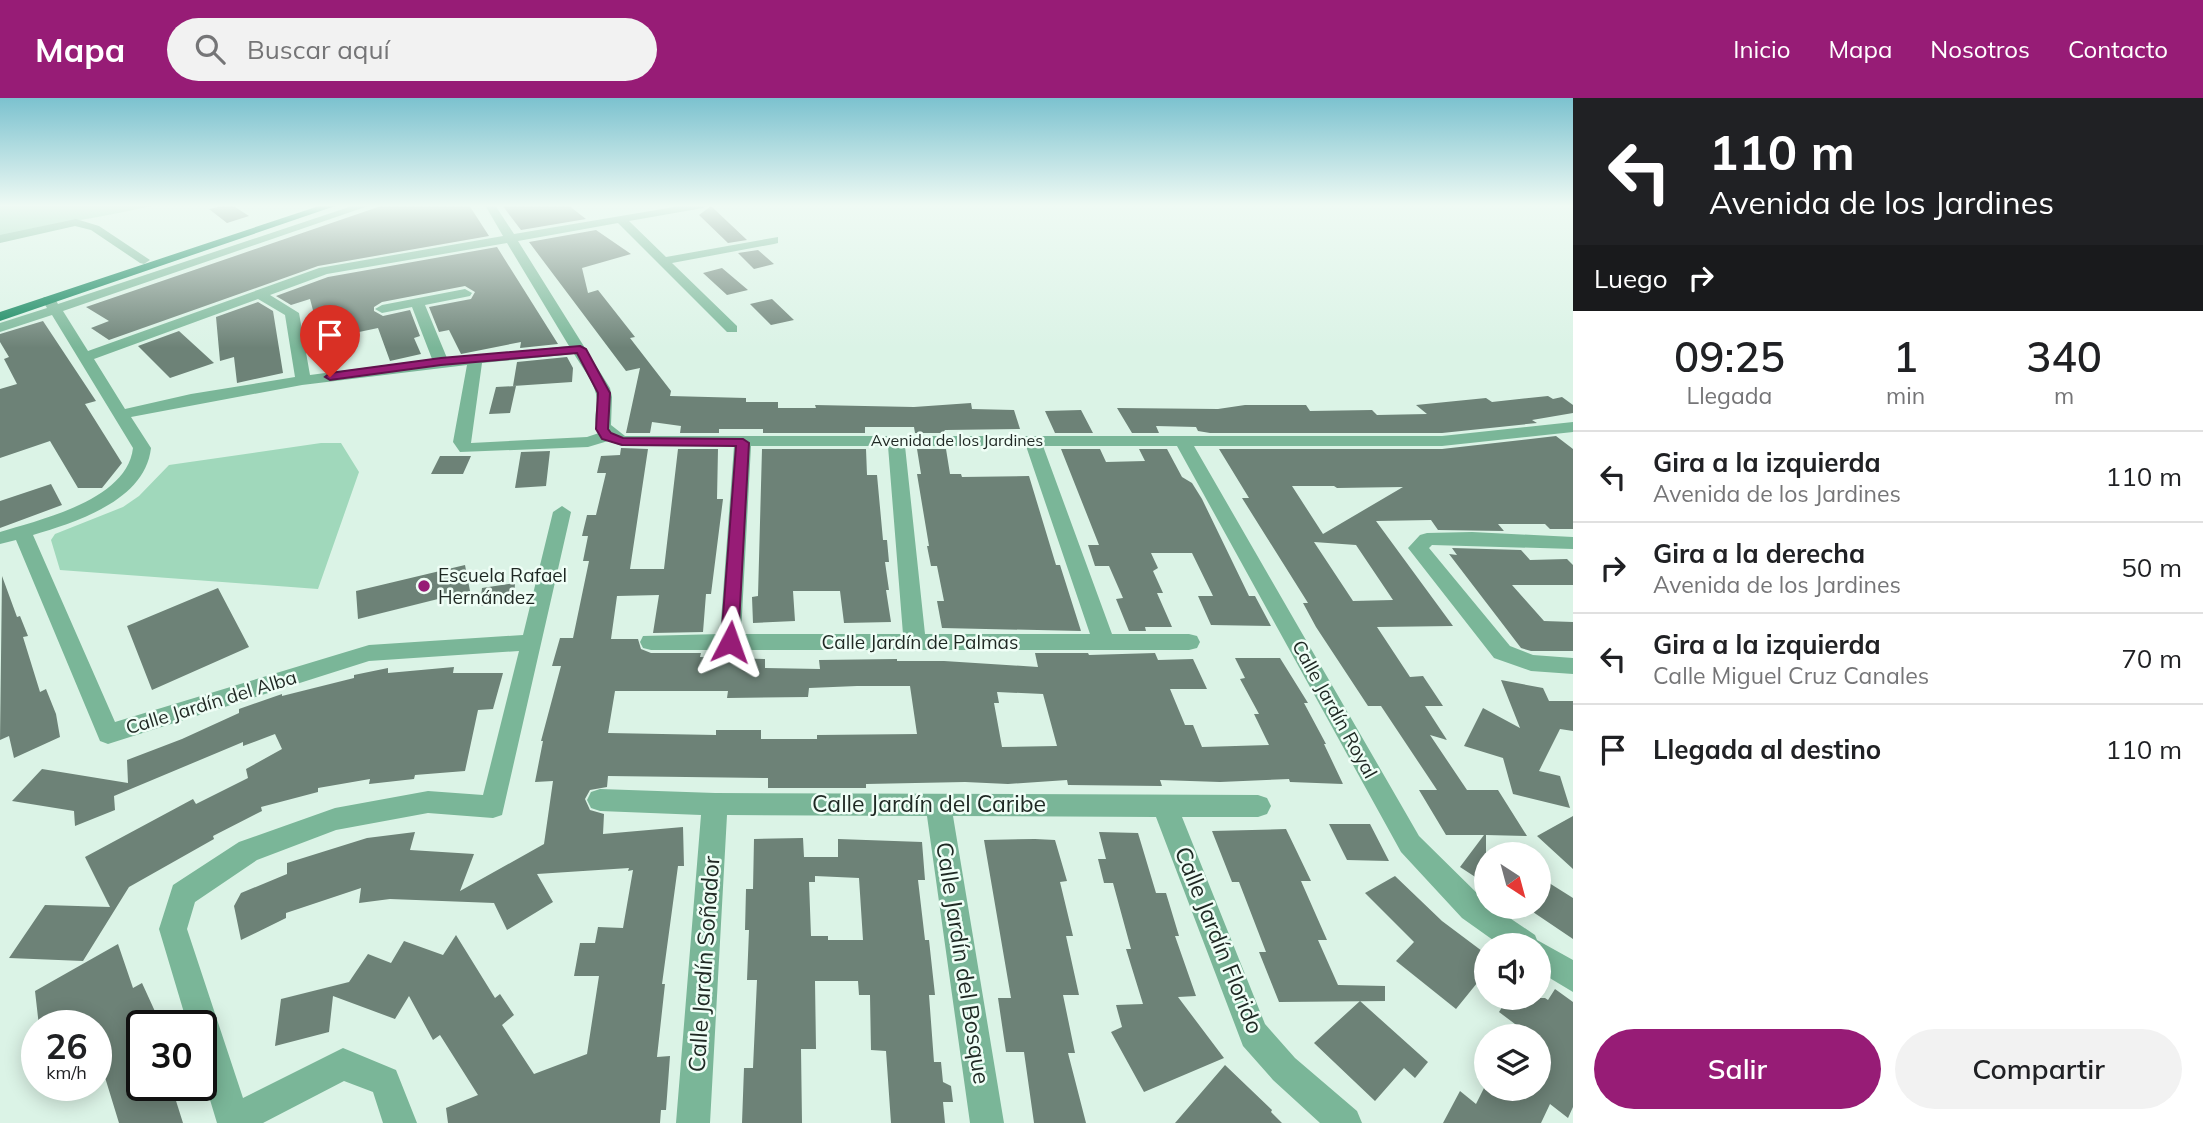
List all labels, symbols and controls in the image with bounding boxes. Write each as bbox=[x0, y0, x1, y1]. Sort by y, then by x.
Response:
search box bbox=[167, 18, 657, 81]
text: Mapa bbox=[35, 29, 125, 70]
icon: search bbox=[191, 30, 229, 68]
text: Buscar aquí bbox=[247, 33, 390, 66]
text: Inicio bbox=[1733, 34, 1790, 64]
text: Mapa bbox=[1828, 34, 1892, 64]
text: Nosotros bbox=[1930, 34, 2030, 64]
text: Contacto bbox=[2068, 34, 2168, 64]
text: 110 m bbox=[1709, 121, 1855, 182]
icon: left bbox=[1594, 126, 1685, 217]
text: Avenida de los Jardines bbox=[1709, 182, 2054, 222]
icon: right bbox=[1682, 259, 1720, 297]
text: Luego bbox=[1594, 262, 1668, 295]
pin bbox=[300, 305, 360, 377]
icon: arrive bbox=[311, 316, 349, 354]
text: 09:25 bbox=[1674, 330, 1785, 383]
text: 1 bbox=[1893, 330, 1918, 383]
text: 340 bbox=[2026, 330, 2102, 383]
text: Llegada bbox=[1687, 381, 1772, 410]
text: min bbox=[1886, 381, 1925, 410]
text: m bbox=[2054, 381, 2074, 410]
street label: Avenida de los Jardines bbox=[871, 430, 1043, 450]
text: Gira a la izquierda bbox=[1653, 446, 1881, 479]
icon: left bbox=[1594, 458, 1632, 496]
text: 110 m bbox=[2106, 460, 2182, 493]
text: Avenida de los Jardines bbox=[1653, 479, 1901, 508]
text: Gira a la derecha bbox=[1653, 537, 1865, 570]
icon: right bbox=[1594, 549, 1632, 587]
text: 50 m bbox=[2121, 551, 2182, 584]
place label: Escuela Rafael Hernández bbox=[438, 563, 567, 609]
text: Avenida de los Jardines bbox=[1653, 570, 1901, 599]
marker: Escuela Rafael Hernández bbox=[416, 578, 432, 594]
position arrow bbox=[693, 605, 767, 679]
text: Gira a la izquierda bbox=[1653, 628, 1881, 661]
street label: Calle Jardín de Palmas bbox=[822, 630, 1018, 654]
street label: Calle Jardín Royal bbox=[1287, 636, 1383, 782]
icon: left bbox=[1594, 640, 1632, 678]
text: 70 m bbox=[2121, 642, 2182, 675]
text: Calle Miguel Cruz Canales bbox=[1653, 661, 1929, 690]
street label: Calle Jardín del Alba bbox=[123, 665, 299, 739]
icon: arrive bbox=[1594, 731, 1632, 769]
text: Llegada al destino bbox=[1653, 733, 1881, 766]
text: 110 m bbox=[2106, 733, 2182, 766]
street label: Calle Jardín del Caribe bbox=[812, 789, 1046, 818]
street label: Calle Jardín del Bosque bbox=[930, 840, 997, 1086]
street label: Calle Jardín Florido bbox=[1169, 842, 1270, 1038]
north arrow bbox=[1474, 842, 1550, 919]
map controls bbox=[1474, 842, 1551, 1101]
street label: Calle Jardín Soñador bbox=[681, 854, 726, 1073]
button: sound bbox=[1474, 933, 1551, 1010]
speed limit sign: 30 bbox=[126, 1010, 217, 1101]
text: 26 bbox=[45, 1024, 88, 1068]
button: layers bbox=[1474, 1024, 1551, 1101]
button: Salir bbox=[1594, 1029, 1881, 1109]
button: Compartir bbox=[1895, 1029, 2182, 1109]
text: km/h bbox=[46, 1061, 87, 1084]

